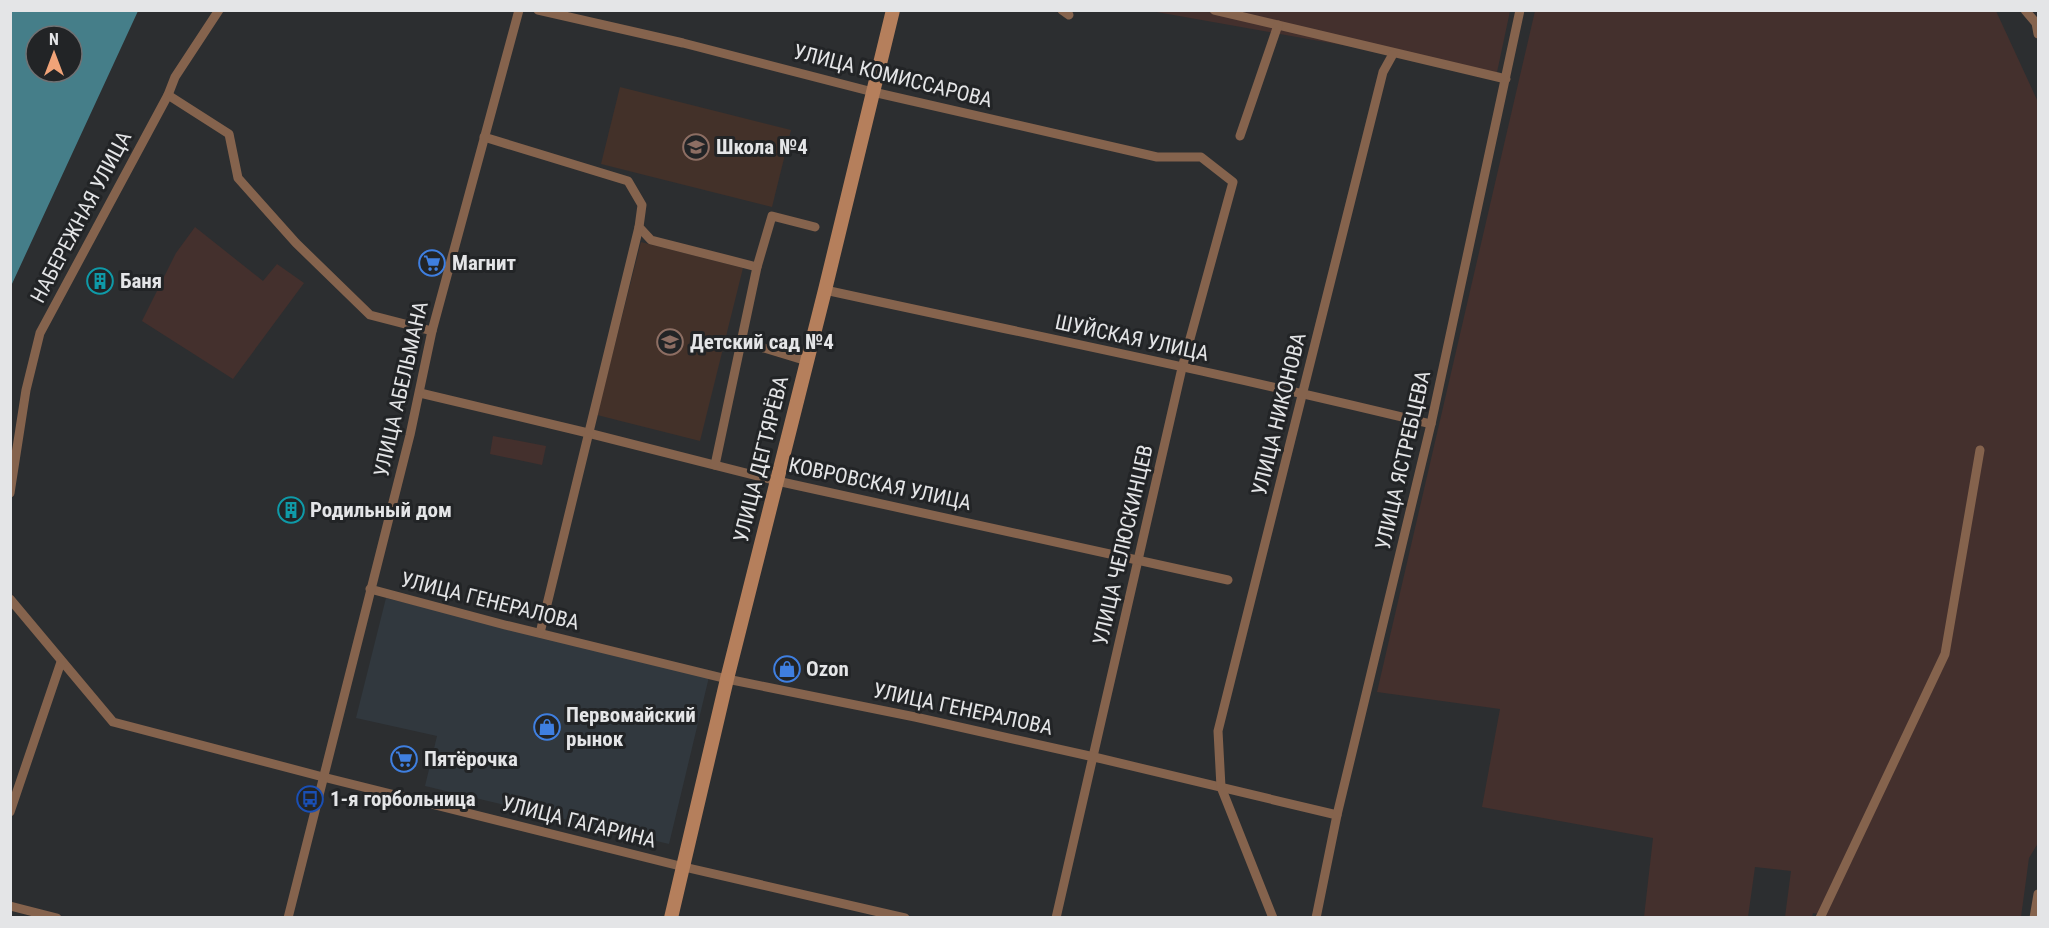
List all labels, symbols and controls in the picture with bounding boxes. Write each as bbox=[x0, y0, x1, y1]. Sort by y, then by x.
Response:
north arrow bbox=[24, 24, 84, 84]
text: N bbox=[49, 30, 59, 49]
street label: УЛИЦА КОМИССАРОВА bbox=[791, 40, 995, 112]
street label: НАБЕРЕЖНАЯ УЛИЦА bbox=[26, 127, 136, 307]
school or university icon: Школа №4 bbox=[681, 132, 711, 162]
place label: Школа №4 bbox=[716, 135, 808, 159]
supermarket icon: Магнит bbox=[417, 248, 447, 278]
place label: Магнит bbox=[452, 251, 517, 275]
building icon: Баня bbox=[85, 266, 115, 296]
place label: Баня bbox=[120, 269, 162, 293]
street label: УЛИЦА АБЕЛЬМАНА bbox=[369, 299, 433, 479]
street label: ШУЙСКАЯ УЛИЦА bbox=[1053, 310, 1211, 366]
school or university icon: Детский сад №4 bbox=[655, 327, 685, 357]
place label: Детский сад №4 bbox=[690, 330, 834, 354]
street label: УЛИЦА НИКОНОВА bbox=[1247, 330, 1311, 498]
street label: УЛИЦА ЯСТРЕБЦЕВА bbox=[1371, 368, 1435, 552]
street label: УЛИЦА ДЕГТЯРЁВА bbox=[729, 373, 793, 545]
street label: УЛИЦА ЧЕЛЮСКИНЦЕВ bbox=[1088, 443, 1158, 647]
street label: КОВРОВСКАЯ УЛИЦА bbox=[786, 453, 974, 515]
building icon: Родильный дом bbox=[276, 495, 306, 525]
place label: Родильный дом bbox=[310, 498, 452, 522]
street label: УЛИЦА ГЕНЕРАЛОВА bbox=[398, 567, 582, 635]
shop icon: Ozon bbox=[772, 654, 802, 684]
place label: Ozon bbox=[806, 657, 849, 681]
street label: УЛИЦА ГЕНЕРАЛОВА bbox=[871, 678, 1055, 740]
place label: Первомайский рынок bbox=[566, 703, 696, 751]
shop icon: Первомайский рынок bbox=[532, 712, 562, 742]
supermarket icon: Пятёрочка bbox=[389, 744, 419, 774]
place label: Пятёрочка bbox=[424, 747, 518, 771]
bus stop icon: 1-я горбольница bbox=[295, 784, 325, 814]
place label: 1-я горбольница bbox=[330, 787, 476, 811]
street label: УЛИЦА ГАГАРИНА bbox=[499, 791, 659, 853]

